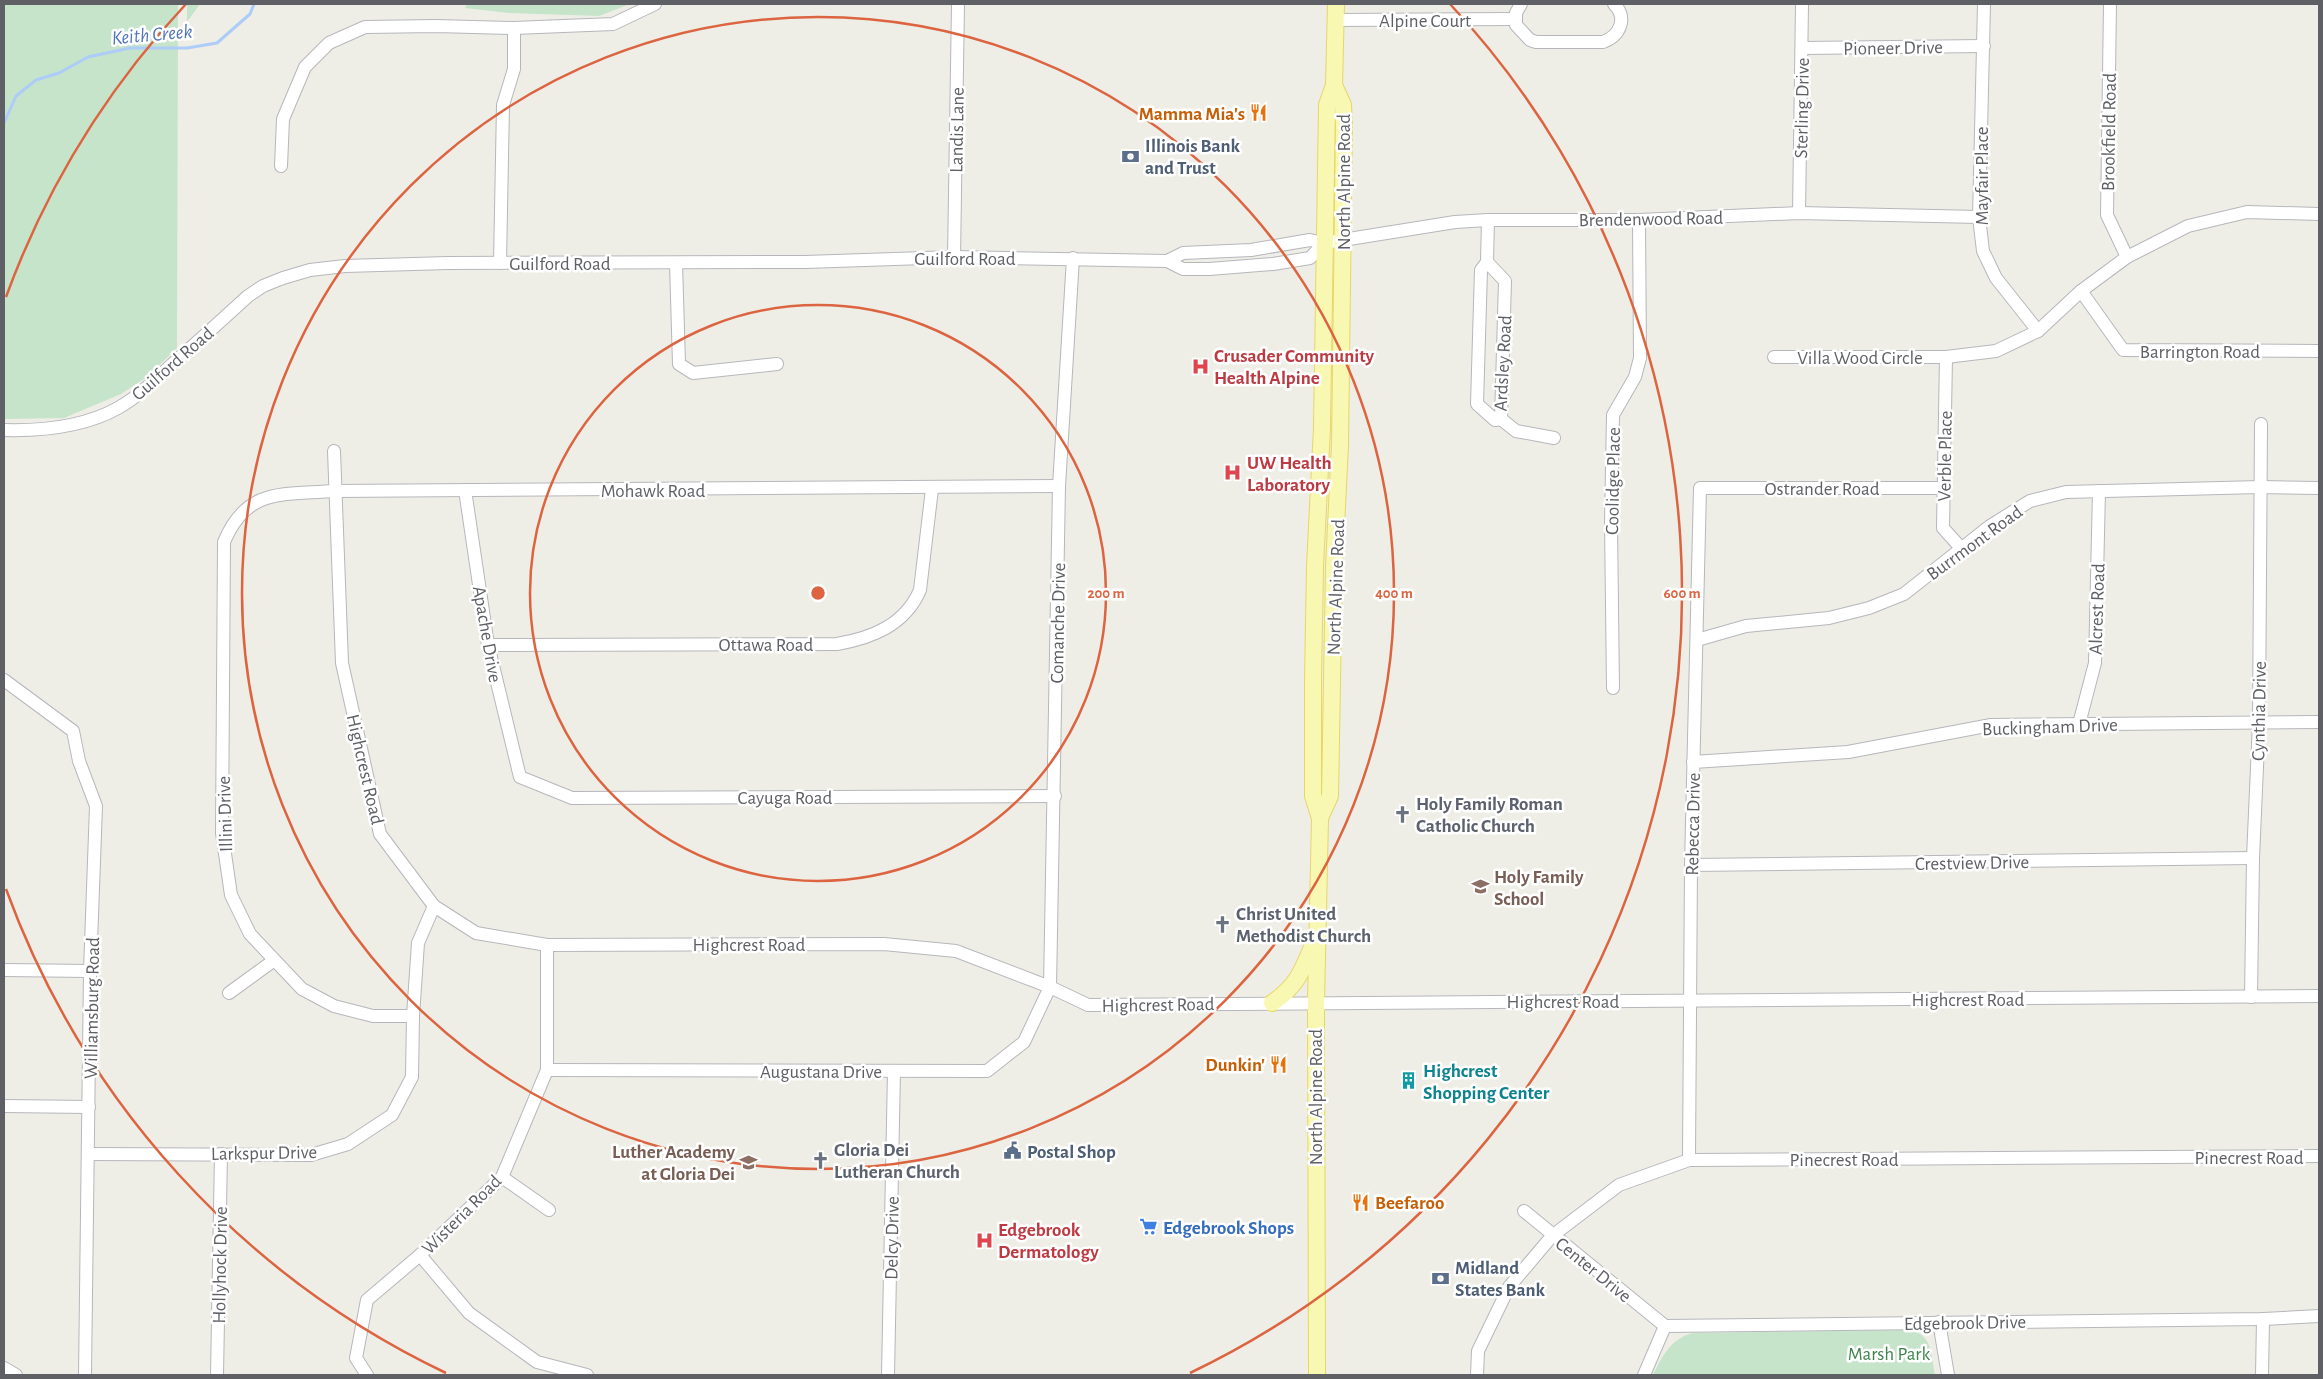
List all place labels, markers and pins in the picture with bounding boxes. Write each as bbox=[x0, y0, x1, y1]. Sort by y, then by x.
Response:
restaurant icon: Mamma Mia's bbox=[1249, 103, 1269, 123]
place label: Mamma Mia's bbox=[1139, 105, 1245, 124]
place label: Illinois Bank and Trust bbox=[1145, 137, 1241, 178]
bank icon: Illinois Bank and Trust bbox=[1121, 146, 1141, 166]
place label: Crusader Community Health Alpine bbox=[1214, 347, 1375, 388]
hospital icon: Crusader Community Health Alpine bbox=[1190, 356, 1210, 376]
place label: UW Health Laboratory bbox=[1247, 454, 1332, 495]
hospital icon: UW Health Laboratory bbox=[1223, 463, 1243, 483]
centre of rings bbox=[809, 584, 827, 602]
place label: Holy Family Roman Catholic Church bbox=[1416, 795, 1563, 836]
church icon: Holy Family Roman Catholic Church bbox=[1392, 804, 1412, 824]
place label: Holy Family School bbox=[1494, 868, 1584, 909]
school or university icon: Holy Family School bbox=[1470, 877, 1490, 897]
place label: Christ United Methodist Church bbox=[1236, 905, 1371, 946]
church icon: Christ United Methodist Church bbox=[1212, 914, 1232, 934]
restaurant icon: Dunkin' bbox=[1269, 1054, 1289, 1074]
place label: Dunkin' bbox=[1205, 1056, 1265, 1075]
place label: Highcrest Shopping Center bbox=[1423, 1062, 1550, 1103]
building icon: Highcrest Shopping Center bbox=[1399, 1071, 1419, 1091]
place label: Gloria Dei Lutheran Church bbox=[834, 1141, 960, 1182]
public building icon: Postal Shop bbox=[1003, 1141, 1023, 1161]
place label: Luther Academy at Gloria Dei bbox=[612, 1143, 735, 1184]
place label: Postal Shop bbox=[1027, 1143, 1116, 1162]
church icon: Gloria Dei Lutheran Church bbox=[810, 1150, 830, 1170]
school or university icon: Luther Academy at Gloria Dei bbox=[739, 1152, 759, 1172]
restaurant icon: Beefaroo bbox=[1351, 1192, 1371, 1212]
place label: Beefaroo bbox=[1375, 1194, 1444, 1213]
supermarket icon: Edgebrook Shops bbox=[1139, 1217, 1159, 1237]
place label: Edgebrook Shops bbox=[1163, 1219, 1294, 1238]
place label: Edgebrook Dermatology bbox=[998, 1221, 1099, 1262]
hospital icon: Edgebrook Dermatology bbox=[974, 1230, 994, 1250]
place label: Midland States Bank bbox=[1455, 1259, 1546, 1300]
bank icon: Midland States Bank bbox=[1431, 1268, 1451, 1288]

